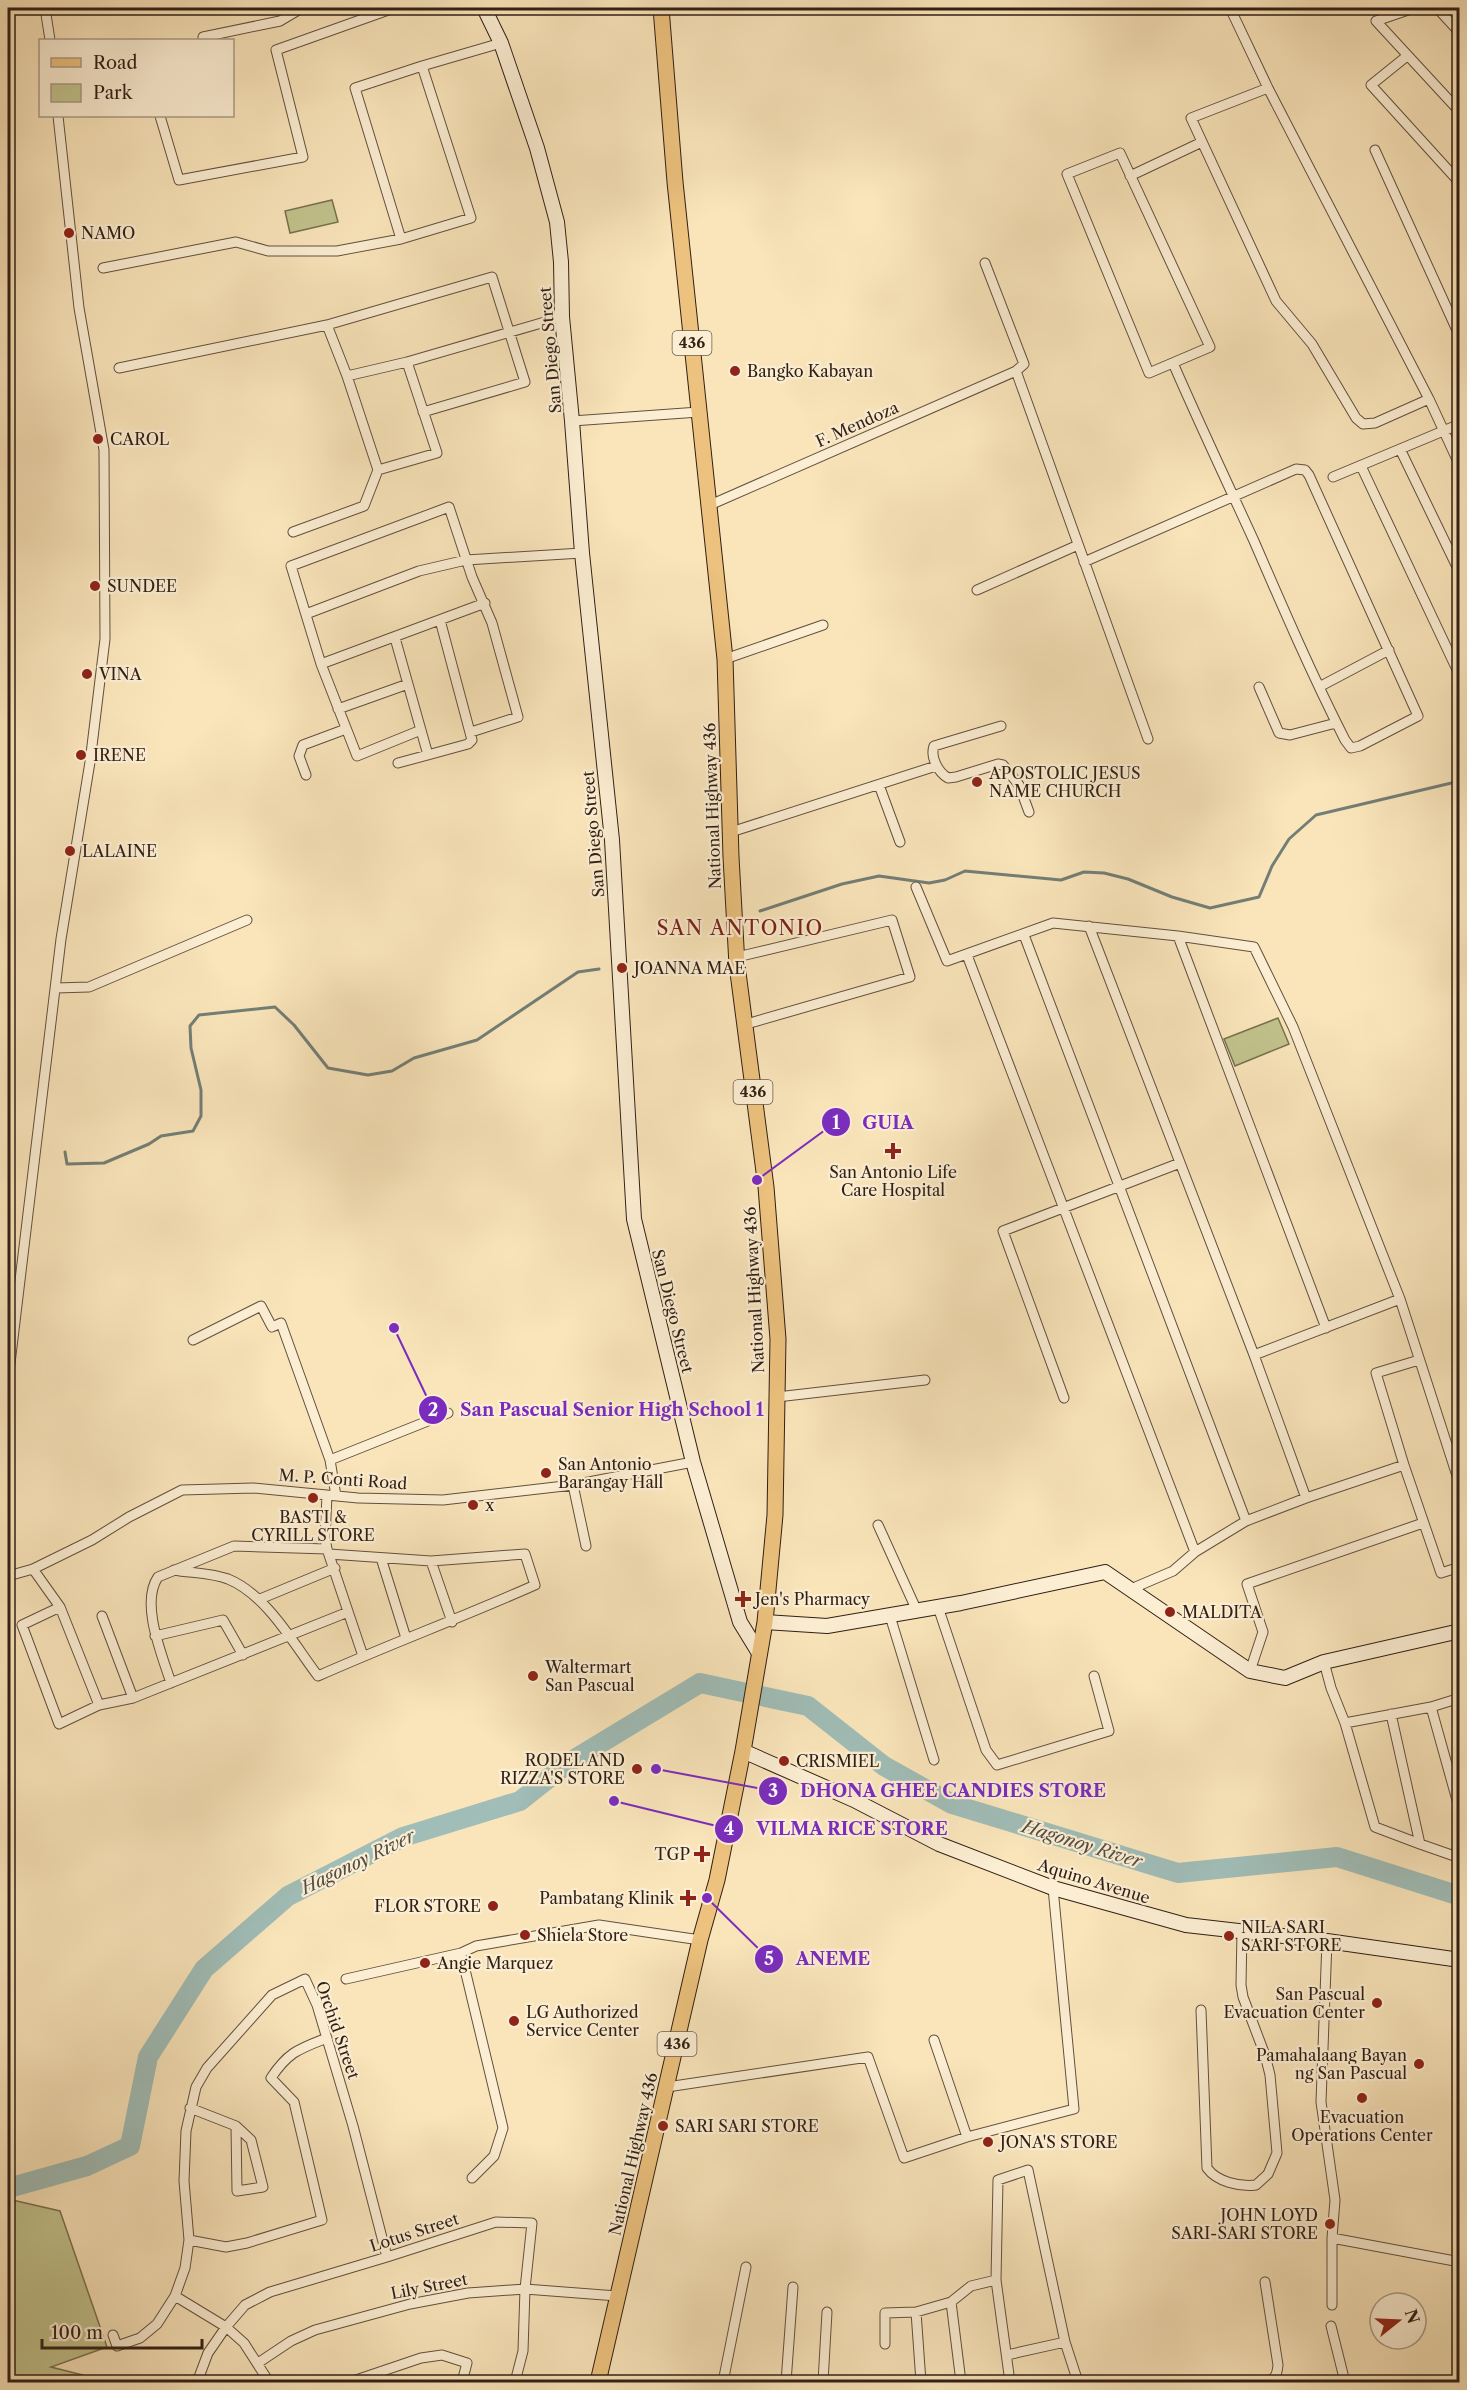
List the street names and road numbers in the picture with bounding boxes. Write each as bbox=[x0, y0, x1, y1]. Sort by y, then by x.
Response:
street label: San Diego Street bbox=[534, 286, 565, 414]
road number: 436 bbox=[672, 331, 712, 355]
street label: F. Mendoza bbox=[812, 397, 902, 451]
street label: National Highway 436 bbox=[699, 722, 725, 890]
street label: San Diego Street bbox=[577, 770, 608, 898]
road number: 436 bbox=[734, 1080, 772, 1104]
street label: National Highway 436 bbox=[740, 1206, 768, 1374]
street label: San Diego Street bbox=[648, 1247, 698, 1375]
street label: M. P. Conti Road bbox=[278, 1465, 408, 1493]
street label: Aquino Avenue bbox=[1034, 1854, 1153, 1908]
street label: Orchid Street bbox=[312, 1978, 364, 2082]
road number: 436 bbox=[658, 2032, 696, 2056]
street label: National Highway 436 bbox=[605, 2071, 661, 2237]
street label: Lotus Street bbox=[367, 2208, 461, 2256]
street label: Lily Street bbox=[389, 2269, 470, 2303]

